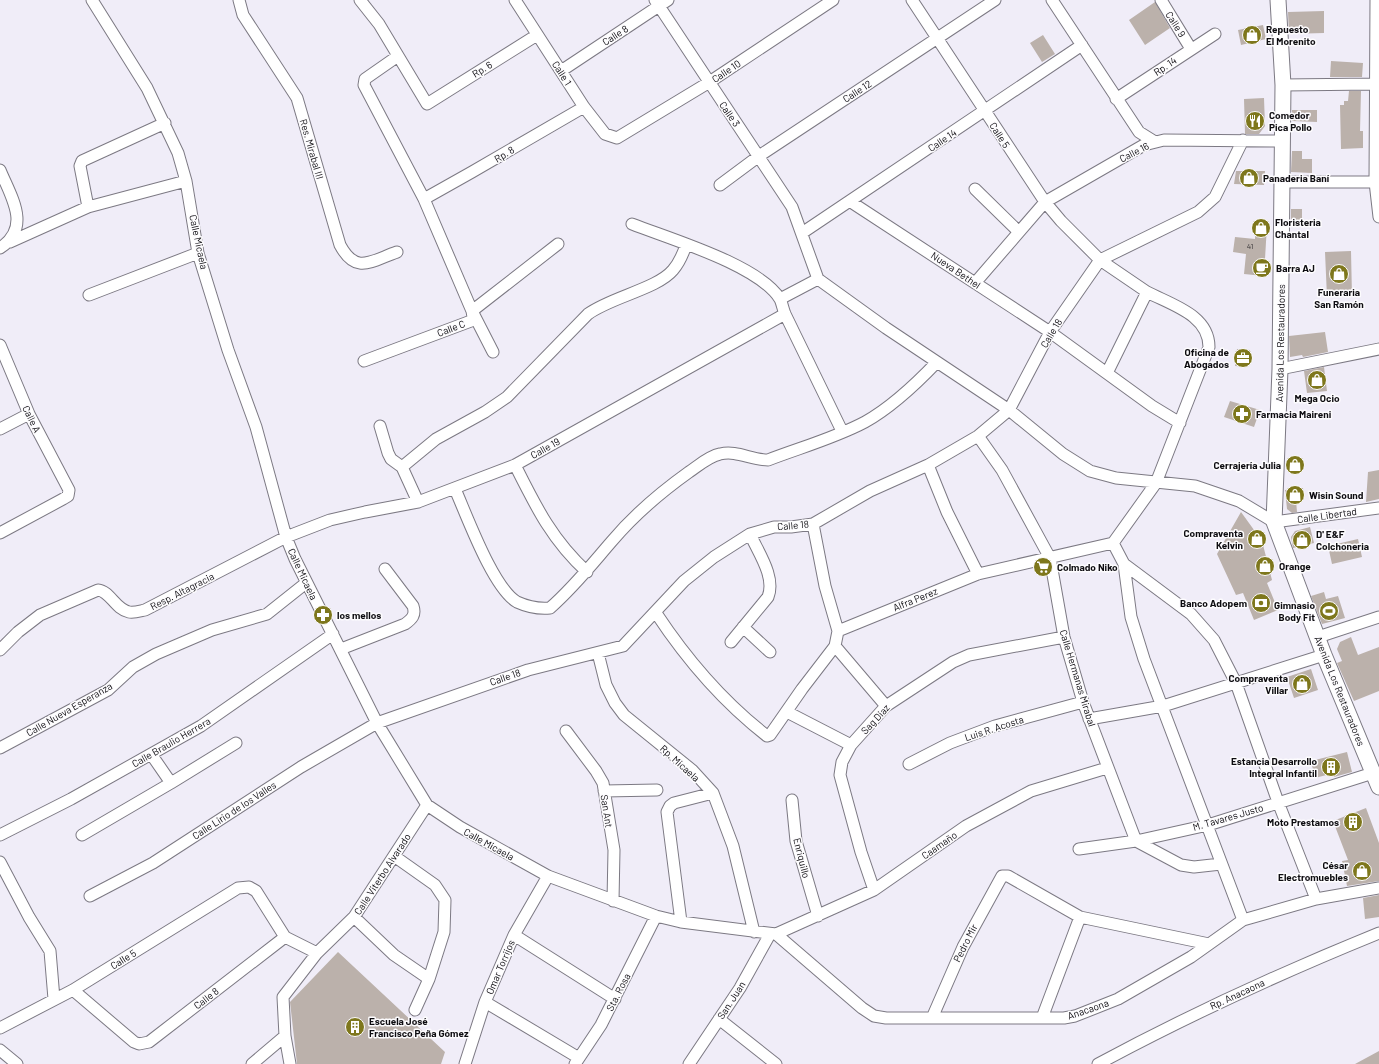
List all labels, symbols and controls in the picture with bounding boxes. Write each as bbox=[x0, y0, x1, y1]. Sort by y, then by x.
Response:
street label: Calle 9 bbox=[1163, 9, 1189, 39]
street label: Calle 8 bbox=[600, 22, 630, 48]
place label: Repuesto El Morenito bbox=[1266, 23, 1316, 47]
shop icon: Repuesto El Morenito bbox=[1241, 24, 1263, 46]
street label: Rp. 14 bbox=[1151, 54, 1179, 78]
street label: Calle 10 bbox=[709, 57, 743, 85]
street label: Rp. 6 bbox=[470, 58, 494, 80]
street label: Calle 1 bbox=[550, 59, 574, 87]
street label: Calle 12 bbox=[840, 77, 874, 105]
street label: Calle 3 bbox=[717, 99, 743, 129]
place label: Comedor Pica Pollo bbox=[1269, 109, 1312, 133]
restaurant icon: Comedor Pica Pollo bbox=[1244, 110, 1266, 132]
street label: Res. Mirabal III bbox=[298, 118, 326, 180]
street label: Calle 5 bbox=[987, 120, 1013, 150]
street label: Calle 14 bbox=[925, 126, 959, 154]
street label: Calle 16 bbox=[1117, 139, 1151, 165]
street label: Rp. 8 bbox=[492, 143, 516, 165]
shop icon: Panaderia Baní bbox=[1238, 167, 1260, 189]
place label: Panaderia Baní bbox=[1263, 172, 1330, 184]
street label: Calle Micaela bbox=[187, 213, 211, 271]
place label: Floristeria Chantal bbox=[1275, 216, 1321, 240]
shop icon: Floristeria Chantal bbox=[1250, 217, 1272, 239]
house number: 41 bbox=[1247, 241, 1253, 251]
street label: Nueva Bethel bbox=[929, 249, 983, 291]
cafe icon: Barra AJ bbox=[1251, 257, 1273, 279]
place label: Barra AJ bbox=[1276, 262, 1315, 274]
shop icon: Funeraria San Ramón bbox=[1328, 263, 1350, 285]
street label: Avenida Los Restauradores bbox=[1273, 284, 1287, 402]
place label: Funeraria San Ramón bbox=[1314, 286, 1364, 310]
street label: Calle 18 bbox=[1038, 316, 1064, 350]
street label: Calle C bbox=[435, 317, 467, 339]
place label: Oficina de Abogados bbox=[1184, 346, 1230, 370]
office icon: Oficina de Abogados bbox=[1232, 347, 1254, 369]
shop icon: Mega Ocio bbox=[1306, 369, 1328, 391]
place label: Mega Ocio bbox=[1294, 392, 1340, 404]
street label: Calle A bbox=[20, 403, 44, 435]
pharmacy icon: Farmacia Maireni bbox=[1231, 403, 1253, 425]
place label: Farmacia Maireni bbox=[1256, 408, 1332, 420]
street label: Calle 19 bbox=[528, 435, 562, 461]
shop icon: Cerrajería Julia bbox=[1284, 454, 1306, 476]
place label: Cerrajería Julia bbox=[1214, 459, 1281, 471]
shop icon: Wisin Sound bbox=[1284, 484, 1306, 506]
place label: Wisin Sound bbox=[1309, 489, 1364, 501]
street label: Calle Libertad bbox=[1296, 505, 1358, 525]
street label: Calle 18 bbox=[777, 518, 809, 532]
place label: Compraventa Kelvin bbox=[1184, 527, 1243, 551]
shop icon: Compraventa Kelvin bbox=[1246, 528, 1268, 550]
place label: D' E&F Colchoneria bbox=[1316, 528, 1369, 552]
shop icon: D' E&F Colchoneria bbox=[1291, 529, 1313, 551]
street label: Calle Micaela bbox=[286, 546, 320, 602]
shop icon: Orange bbox=[1254, 555, 1276, 577]
supermarket icon: Colmado Niko bbox=[1032, 556, 1054, 578]
place label: Orange bbox=[1279, 560, 1311, 572]
place label: Colmado Niko bbox=[1057, 561, 1118, 573]
street label: Resp. Altagracia bbox=[148, 570, 216, 612]
street label: Alfra Perez bbox=[891, 584, 940, 613]
bank icon: Banco Adopem bbox=[1250, 592, 1272, 614]
place label: Banco Adopem bbox=[1180, 597, 1247, 609]
place label: Gimnasio Body Fit bbox=[1274, 599, 1315, 623]
sports icon: Gimnasio Body Fit bbox=[1318, 600, 1340, 622]
pharmacy icon: los mellos bbox=[312, 604, 334, 626]
place label: los mellos bbox=[337, 609, 381, 621]
street label: Calle Hermanas Mirabal bbox=[1058, 628, 1098, 728]
street label: Avenida Los Restauradores bbox=[1312, 634, 1368, 748]
street label: Calle 18 bbox=[488, 666, 522, 688]
place label: Compraventa Villar bbox=[1229, 672, 1288, 696]
shop icon: Compraventa Villar bbox=[1291, 673, 1313, 695]
street label: Calle Nueva Esperanza bbox=[24, 679, 114, 739]
street label: Sag Diaz bbox=[858, 701, 892, 736]
street label: Luis R. Acosta bbox=[963, 713, 1025, 743]
street label: Calle Braulio Herrera bbox=[130, 715, 212, 769]
street label: Rp. Micaela bbox=[658, 742, 702, 784]
place label: Estancia Desarrollo Integral Infantil bbox=[1231, 755, 1317, 779]
building icon: Estancia Desarrollo Integral Infantil bbox=[1320, 756, 1342, 778]
street label: Calle Lirio de los Valles bbox=[190, 778, 278, 842]
street label: San Ant bbox=[598, 794, 616, 829]
street label: M. Tavares Justo bbox=[1191, 801, 1265, 833]
building icon: Moto Prestamos bbox=[1342, 811, 1364, 833]
place label: Moto Prestamos bbox=[1267, 816, 1339, 828]
street label: Calle Micaela bbox=[462, 825, 516, 863]
street label: Caamaño bbox=[919, 828, 959, 862]
street label: Calle Viterbo Alvarado bbox=[351, 831, 413, 917]
street label: Enriquillo bbox=[791, 837, 813, 879]
place label: César Electromuebles bbox=[1278, 859, 1348, 883]
shop icon: César Electromuebles bbox=[1351, 860, 1373, 882]
street label: Pedro Mir bbox=[950, 922, 980, 964]
street label: Omar Torrijos bbox=[483, 938, 517, 996]
street label: Calle 5 bbox=[108, 946, 138, 972]
street label: Sta. Rosa bbox=[603, 971, 633, 1013]
street label: Rp. Anacaona bbox=[1208, 976, 1266, 1012]
street label: San. Juan bbox=[714, 979, 748, 1021]
street label: Calle 8 bbox=[191, 985, 221, 1011]
street label: Anacaona bbox=[1066, 996, 1110, 1022]
place label: Escuela José Francisco Peña Gómez bbox=[369, 1015, 469, 1039]
building icon: Escuela José Francisco Peña Gómez bbox=[344, 1016, 366, 1038]

